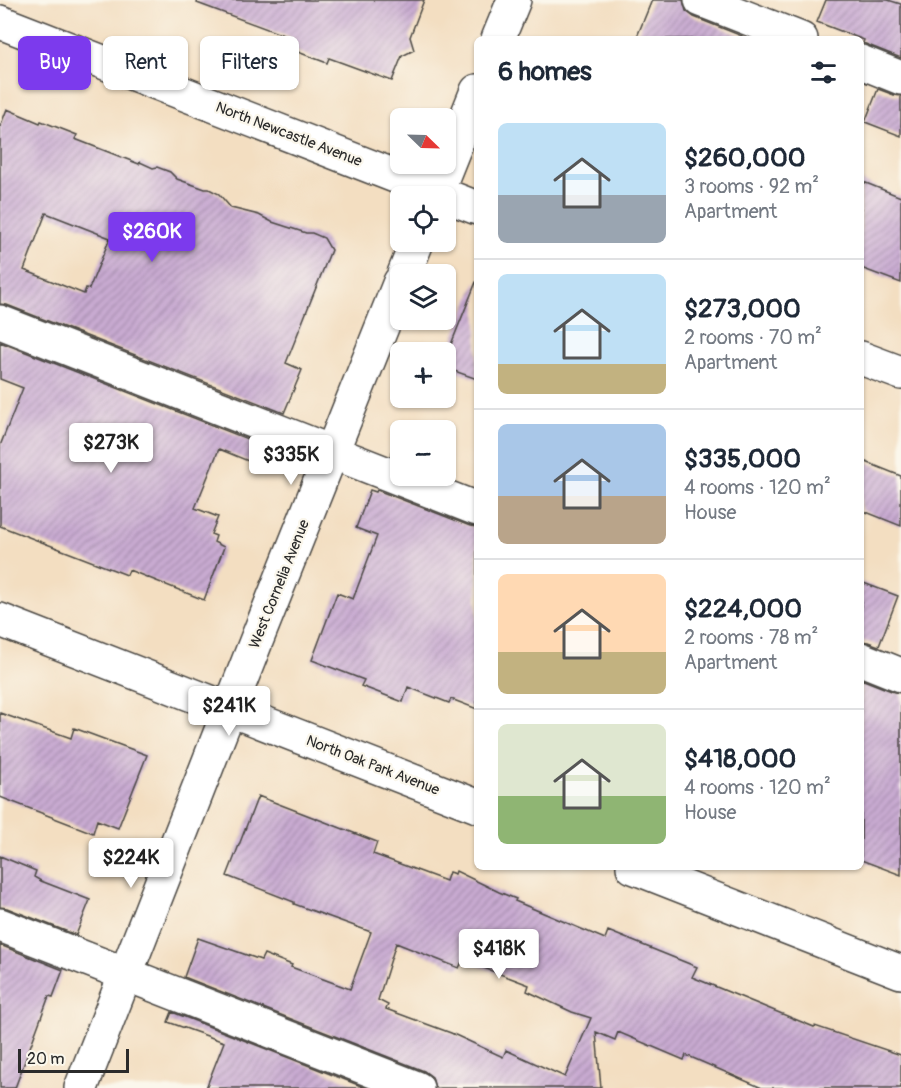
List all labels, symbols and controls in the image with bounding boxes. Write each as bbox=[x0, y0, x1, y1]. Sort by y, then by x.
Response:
chip: Buy bbox=[18, 36, 91, 90]
chip: Rent bbox=[103, 36, 188, 90]
chip: Filters bbox=[200, 36, 299, 90]
text: 6 homes bbox=[498, 56, 592, 88]
icon: filters bbox=[807, 56, 840, 89]
street label: North Newcastle Avenue bbox=[213, 98, 365, 171]
north arrow bbox=[390, 108, 456, 174]
map controls bbox=[390, 108, 456, 486]
text: $260,000 bbox=[684, 142, 805, 174]
icon: home bbox=[546, 147, 618, 219]
text: 3 rooms · 92 m² bbox=[684, 174, 819, 199]
button: locate bbox=[390, 186, 456, 252]
text: Apartment bbox=[684, 199, 777, 224]
pin: $260K bbox=[110, 212, 194, 263]
text: $260K bbox=[122, 219, 182, 244]
button: layers bbox=[390, 264, 456, 330]
text: $273,000 bbox=[684, 293, 801, 325]
icon: home bbox=[546, 298, 618, 370]
text: 2 rooms · 70 m² bbox=[684, 325, 822, 350]
button: + bbox=[390, 342, 456, 408]
text: Apartment bbox=[684, 350, 777, 375]
button: − bbox=[390, 420, 456, 486]
pin: $273K bbox=[69, 423, 153, 474]
text: $273K bbox=[83, 430, 139, 455]
pin: $335K bbox=[249, 435, 333, 486]
text: $335K bbox=[263, 442, 319, 467]
text: $335,000 bbox=[684, 443, 801, 475]
icon: home bbox=[546, 448, 618, 520]
text: 4 rooms · 120 m² bbox=[684, 475, 831, 500]
text: House bbox=[684, 500, 736, 525]
street label: West Cornelia Avenue bbox=[245, 516, 314, 651]
text: $224,000 bbox=[684, 593, 802, 625]
icon: home bbox=[546, 598, 618, 670]
text: 2 rooms · 78 m² bbox=[684, 625, 818, 650]
text: Apartment bbox=[684, 650, 777, 675]
pin: $241K bbox=[187, 686, 271, 737]
text: $241K bbox=[202, 693, 256, 718]
street label: North Oak Park Avenue bbox=[303, 731, 443, 800]
text: $418,000 bbox=[684, 743, 796, 775]
icon: home bbox=[546, 748, 618, 820]
text: 4 rooms · 120 m² bbox=[684, 775, 831, 800]
text: House bbox=[684, 800, 736, 825]
pin: $224K bbox=[89, 838, 173, 889]
text: $224K bbox=[103, 845, 159, 870]
pin: $418K bbox=[457, 929, 541, 980]
text: $418K bbox=[473, 936, 525, 961]
scale bar bbox=[18, 1046, 129, 1074]
text: 20 m bbox=[27, 1049, 65, 1069]

